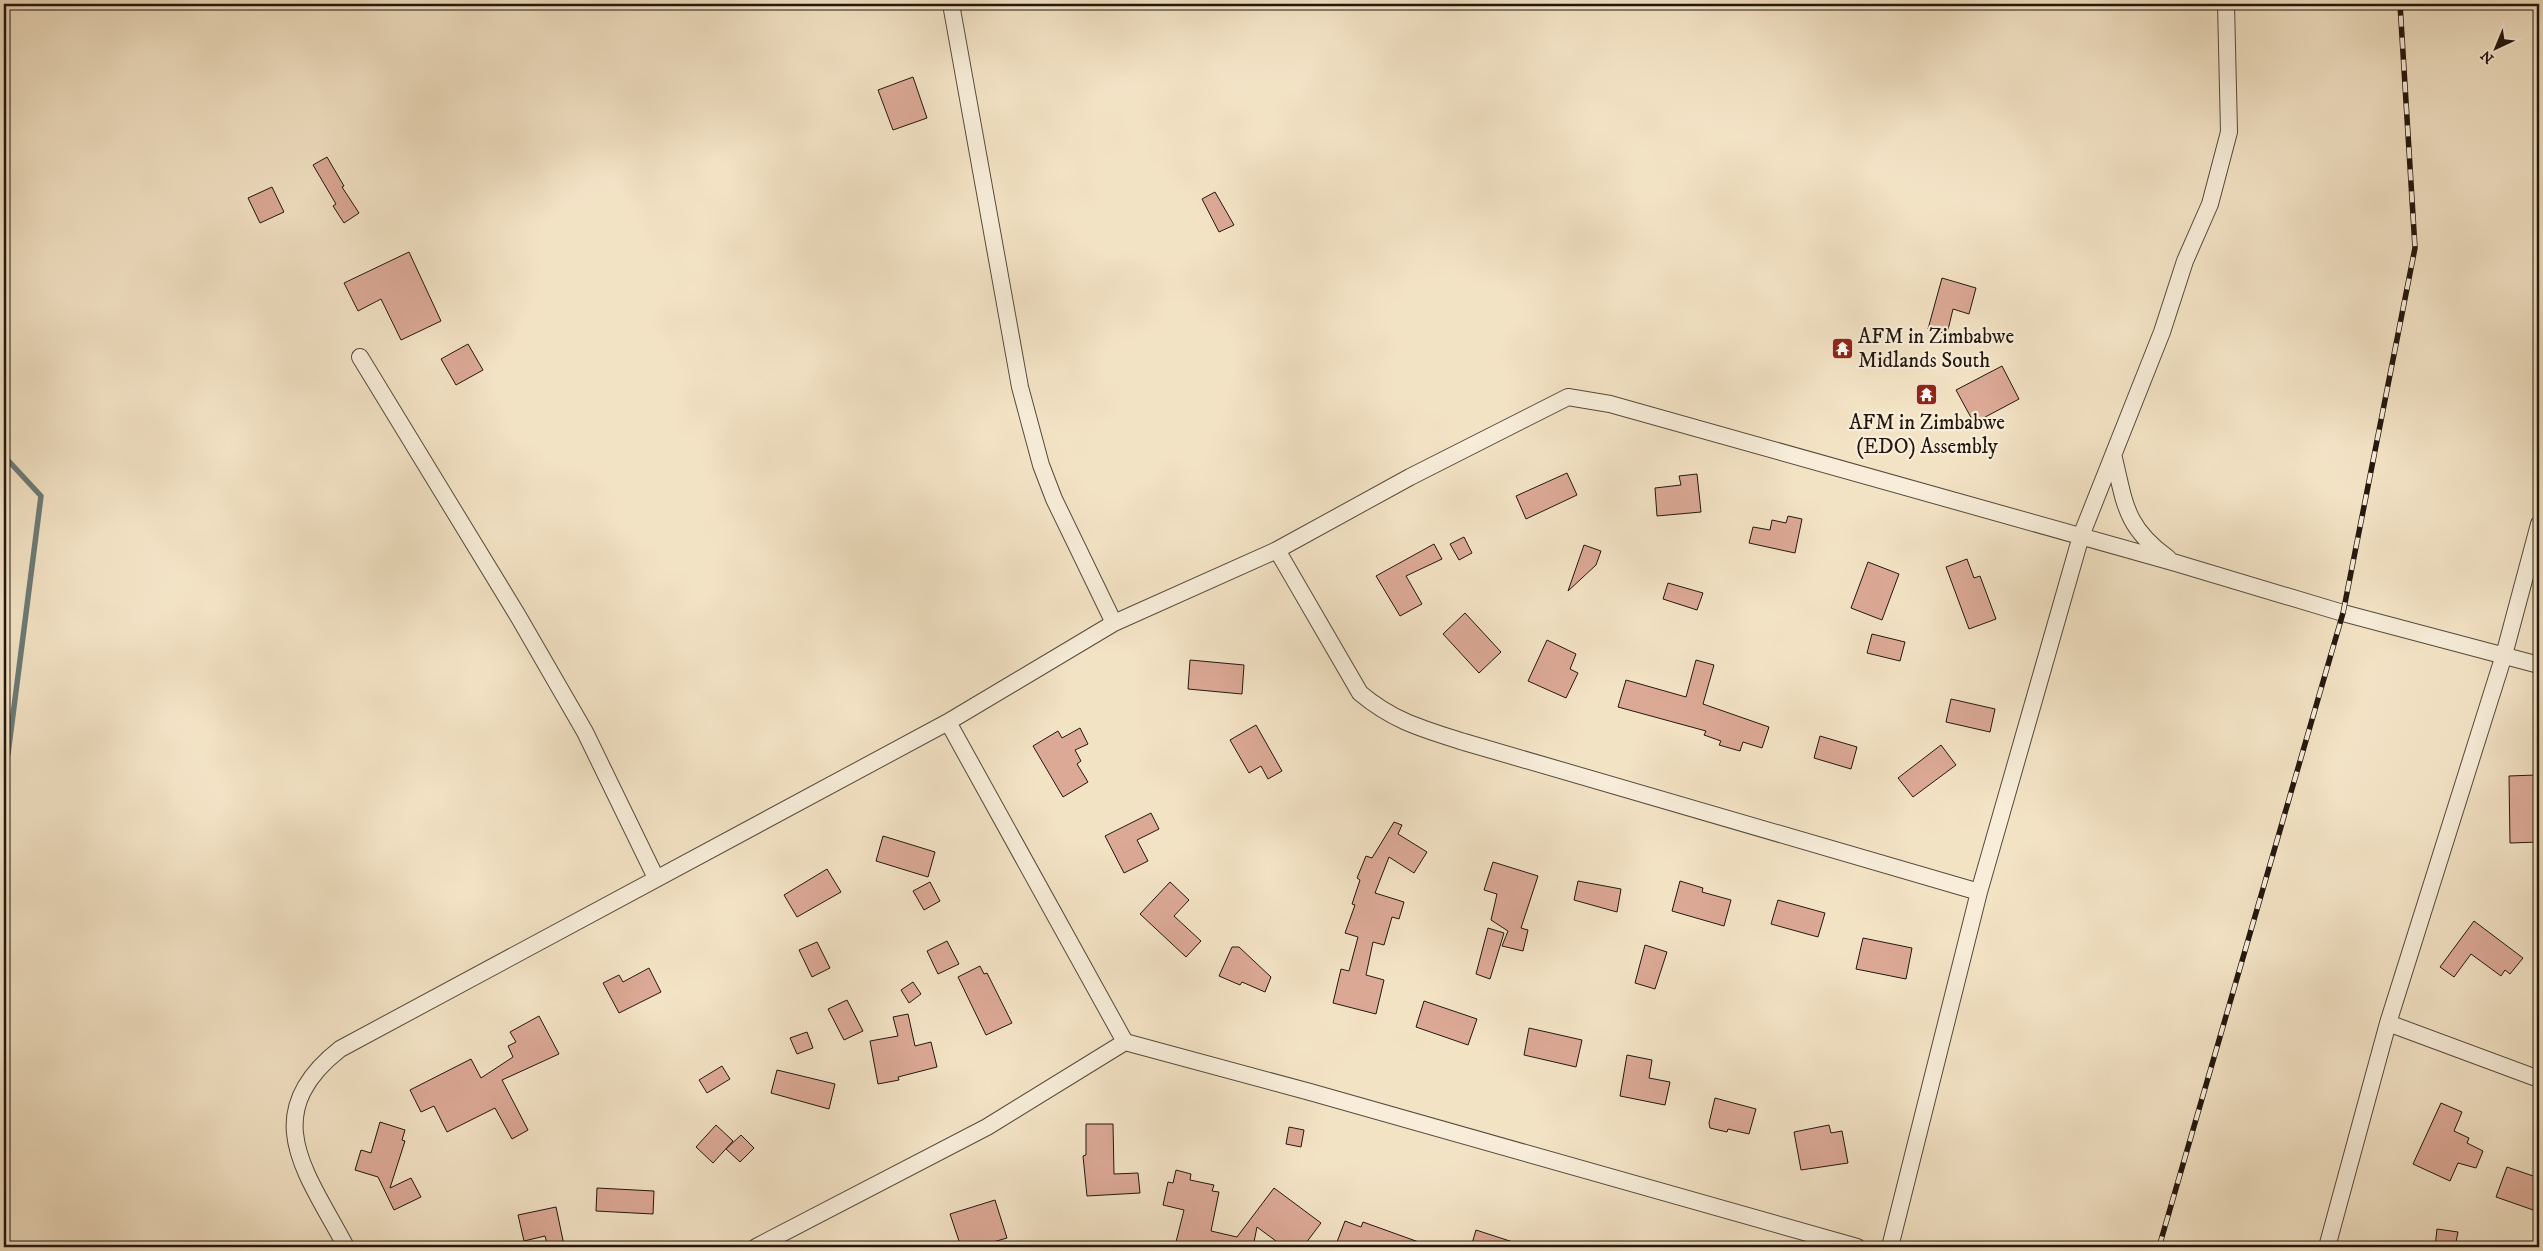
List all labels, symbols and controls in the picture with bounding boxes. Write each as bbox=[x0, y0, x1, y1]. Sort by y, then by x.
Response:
north arrow bbox=[2470, 22, 2520, 72]
text: N bbox=[2477, 46, 2498, 67]
place label: AFM in Zimbabwe Midlands South bbox=[1858, 324, 2014, 374]
temple icon: AFM in Zimbabwe Midlands South bbox=[1830, 336, 1854, 360]
temple icon: AFM in Zimbabwe (EDO) Assembly bbox=[1915, 383, 1939, 407]
place label: AFM in Zimbabwe (EDO) Assembly bbox=[1849, 410, 2005, 460]

